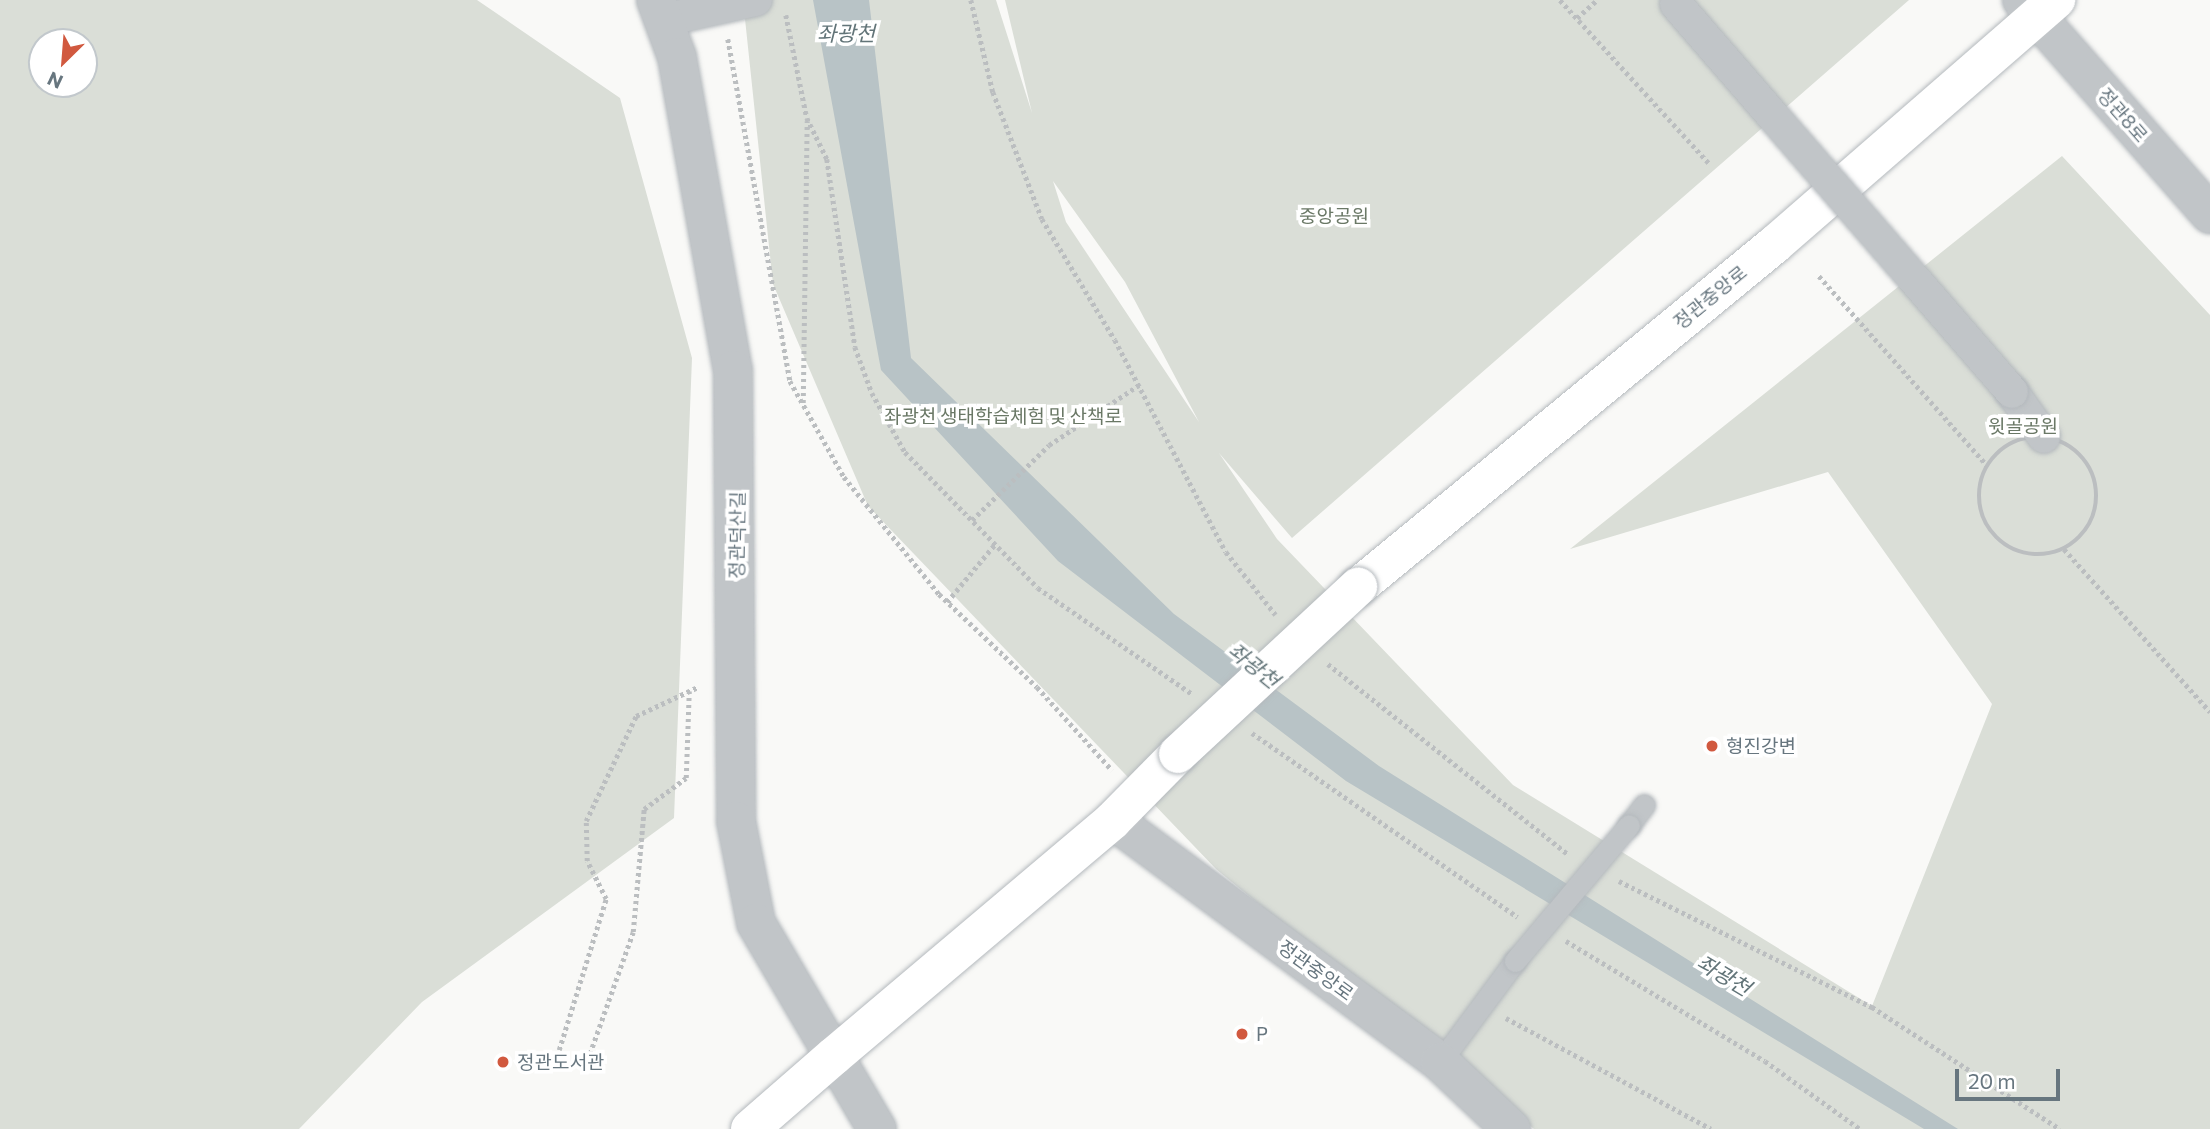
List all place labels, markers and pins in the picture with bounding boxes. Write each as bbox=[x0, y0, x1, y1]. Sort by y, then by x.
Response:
place label: 형진강변 bbox=[1726, 735, 1796, 757]
marker: 형진강변 bbox=[1704, 738, 1720, 754]
place label: P bbox=[1256, 1023, 1268, 1045]
marker: P bbox=[1234, 1026, 1250, 1042]
place label: 정관도서관 bbox=[517, 1051, 604, 1073]
marker: 정관도서관 bbox=[495, 1054, 511, 1070]

